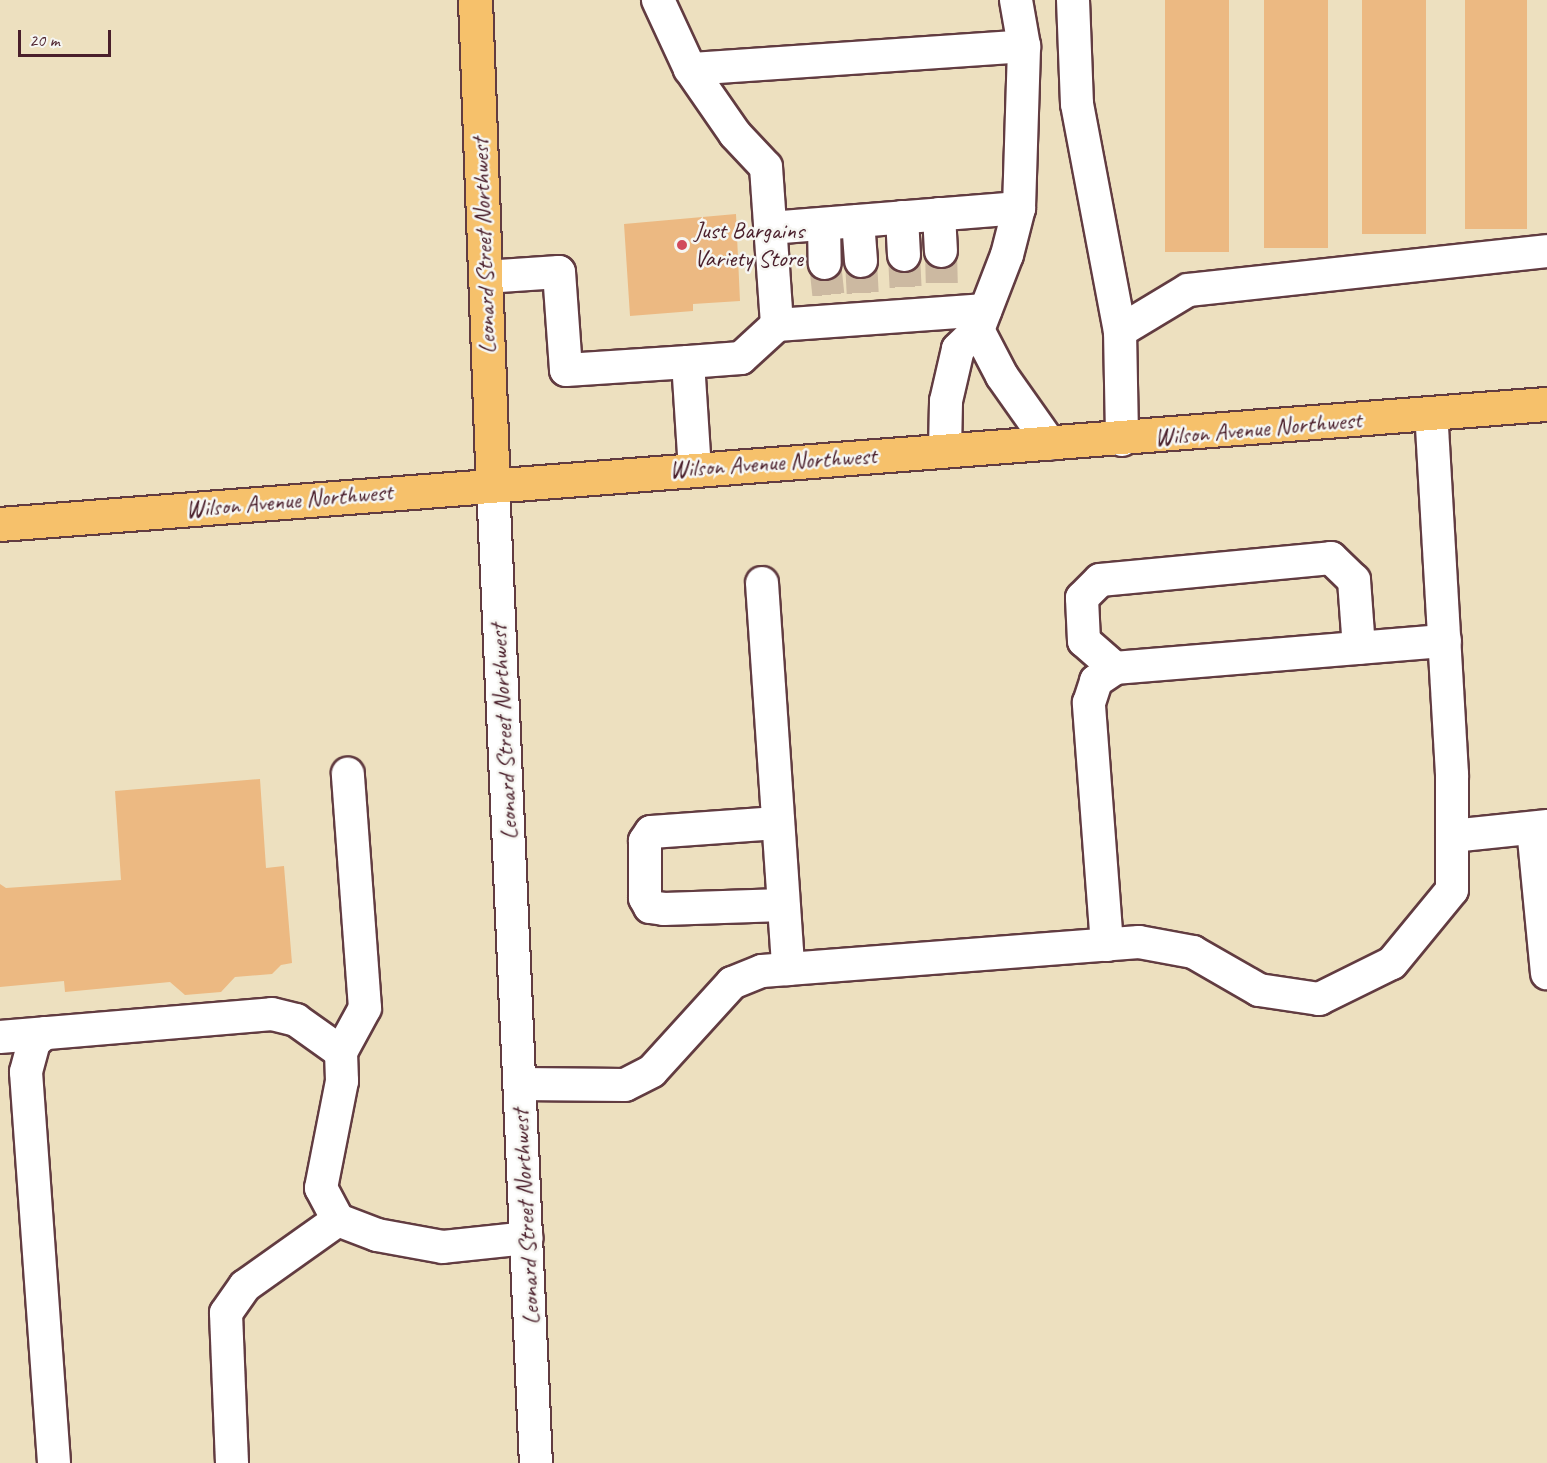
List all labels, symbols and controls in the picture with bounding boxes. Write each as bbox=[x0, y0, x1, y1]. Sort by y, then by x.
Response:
scale bar bbox=[21, 18, 114, 56]
text: 20 m bbox=[29, 29, 60, 51]
street label: Leonard Street Northwest bbox=[466, 138, 502, 354]
place label: Just Bargains Variety Store bbox=[694, 217, 805, 273]
marker: Just Bargains Variety Store bbox=[675, 238, 689, 252]
street label: Wilson Avenue Northwest bbox=[1153, 406, 1363, 452]
street label: Wilson Avenue Northwest bbox=[669, 441, 877, 485]
street label: Wilson Avenue Northwest bbox=[184, 478, 394, 524]
street label: Leonard Street Northwest bbox=[484, 624, 524, 840]
street label: Leonard Street Northwest bbox=[506, 1109, 546, 1325]

